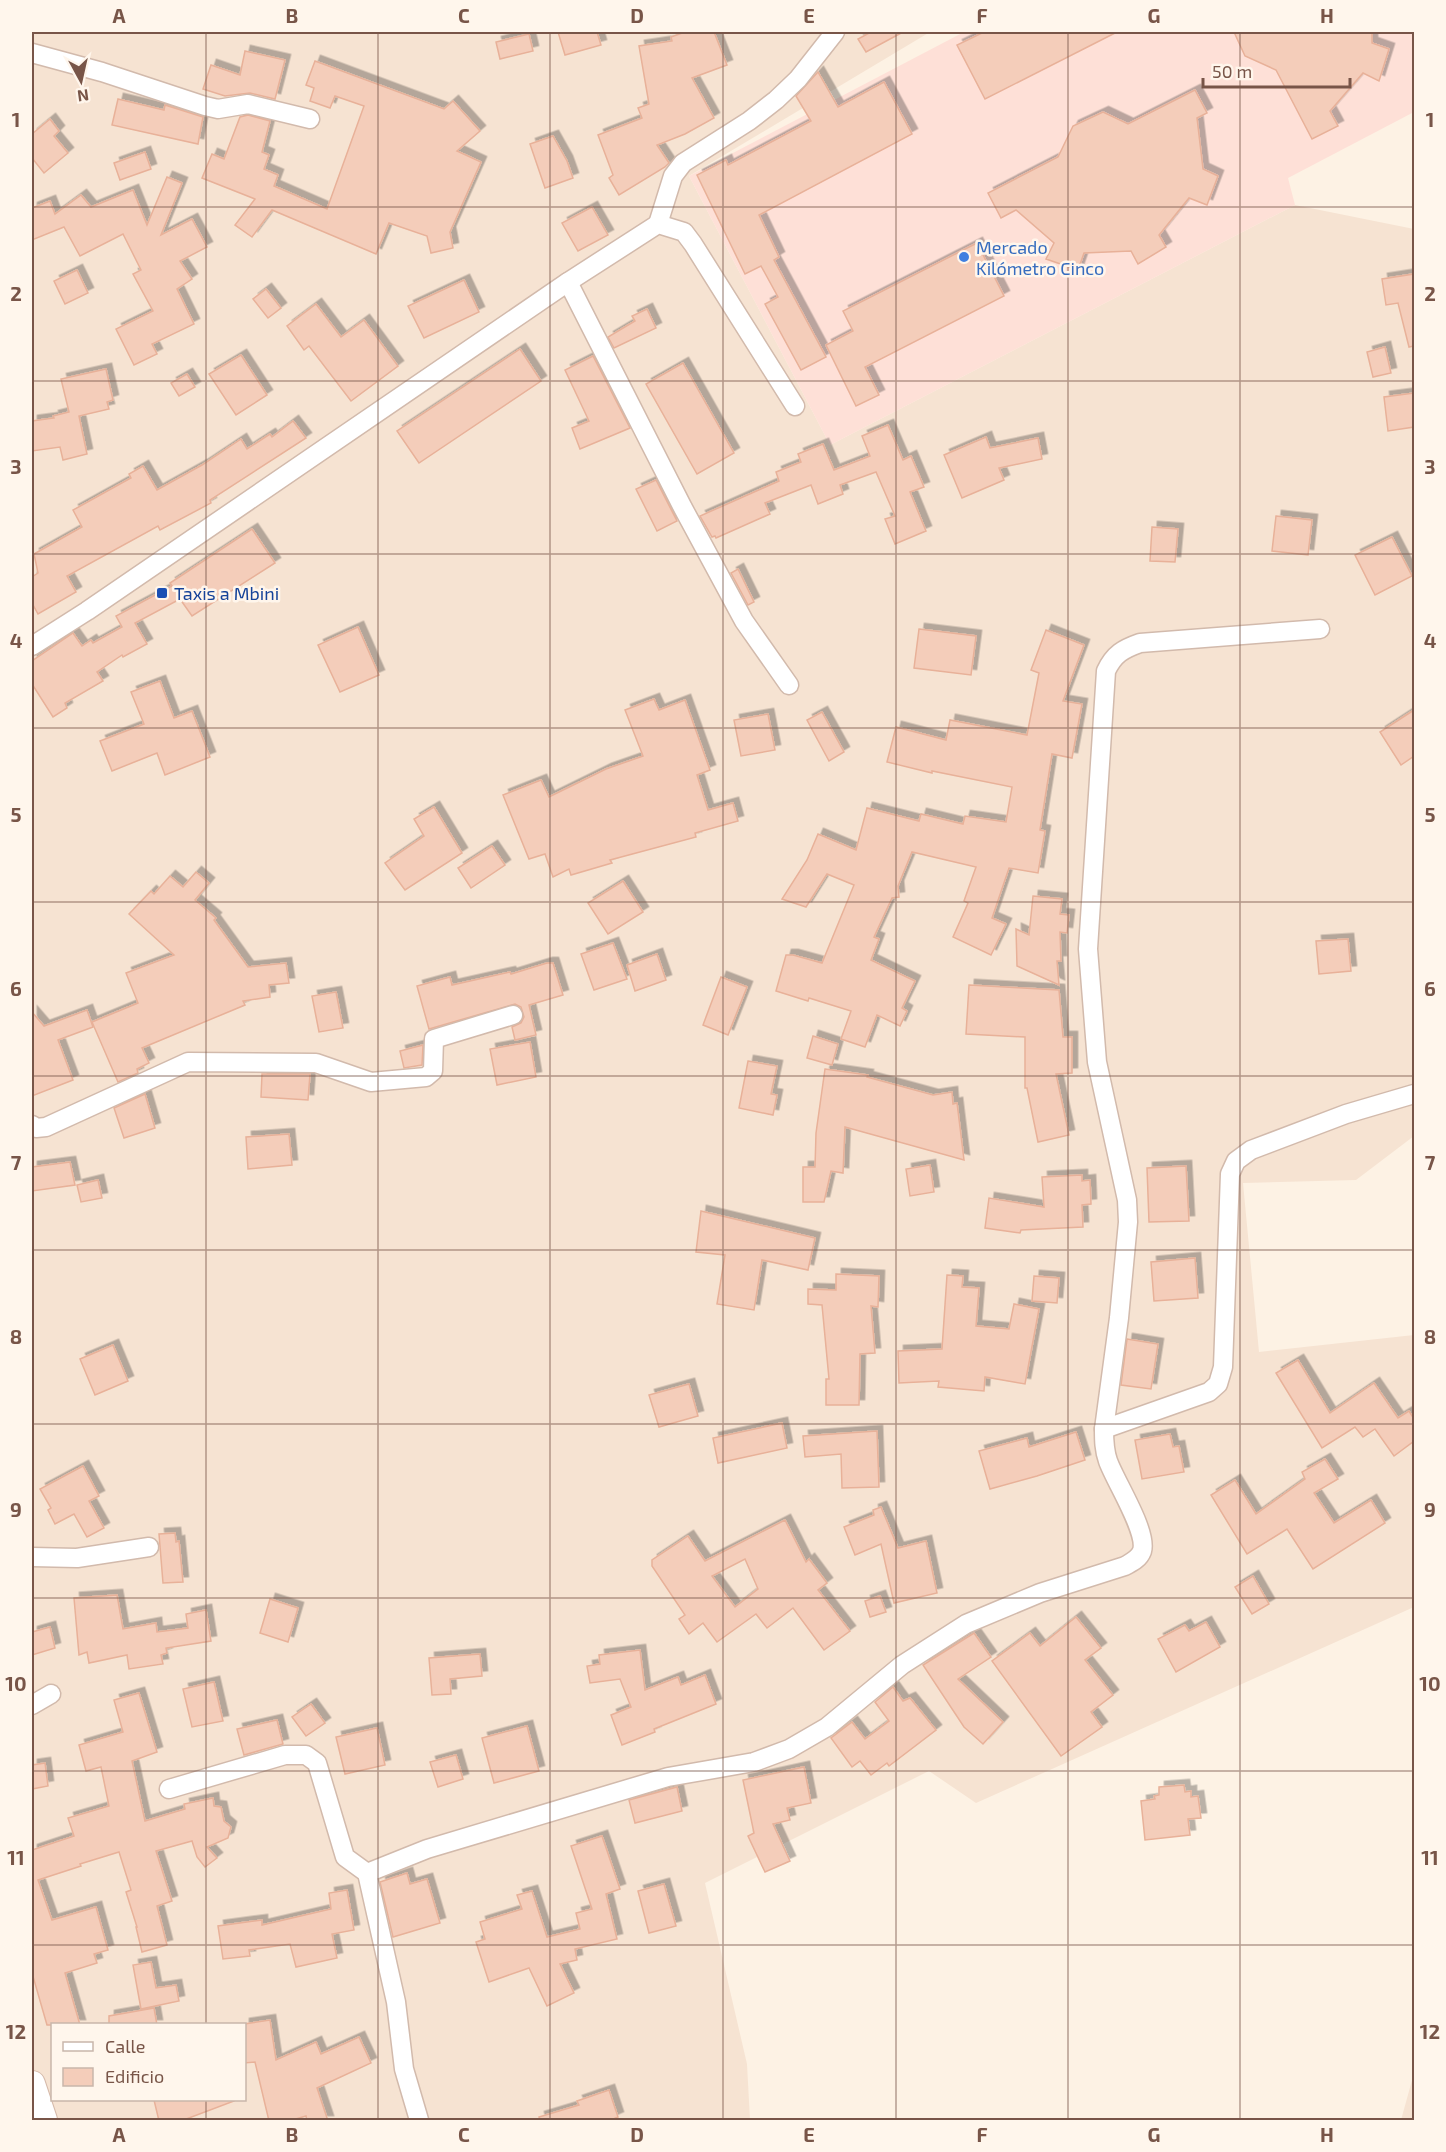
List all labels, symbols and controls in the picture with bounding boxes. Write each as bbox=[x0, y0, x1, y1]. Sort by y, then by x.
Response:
text: A bbox=[112, 3, 126, 27]
text: B bbox=[286, 3, 298, 27]
text: C bbox=[458, 3, 470, 27]
text: D bbox=[630, 3, 644, 27]
text: E bbox=[803, 3, 815, 27]
text: F bbox=[976, 3, 988, 27]
text: G bbox=[1148, 3, 1160, 27]
text: H bbox=[1320, 3, 1334, 27]
north arrow bbox=[51, 51, 111, 111]
scale bar bbox=[1203, 51, 1350, 89]
text: 50 m bbox=[1212, 60, 1252, 82]
text: N bbox=[76, 86, 90, 107]
text: 1 bbox=[12, 107, 20, 131]
text: 1 bbox=[1426, 107, 1434, 131]
place label: Mercado Kilómetro Cinco bbox=[976, 236, 1104, 279]
marker: Mercado Kilómetro Cinco bbox=[957, 250, 971, 264]
text: 2 bbox=[10, 281, 22, 305]
text: 2 bbox=[1424, 281, 1436, 305]
text: 3 bbox=[10, 454, 22, 478]
text: 3 bbox=[1424, 454, 1436, 478]
place label: Taxis a Mbini bbox=[174, 582, 279, 604]
marker: Taxis a Mbini bbox=[155, 586, 169, 600]
text: 4 bbox=[10, 628, 23, 652]
text: 4 bbox=[1424, 628, 1437, 652]
text: 5 bbox=[10, 802, 22, 826]
text: 5 bbox=[1424, 802, 1436, 826]
text: 6 bbox=[10, 976, 22, 1000]
text: 6 bbox=[1424, 976, 1436, 1000]
text: 7 bbox=[11, 1150, 22, 1174]
text: 7 bbox=[1425, 1150, 1436, 1174]
text: 8 bbox=[10, 1324, 22, 1348]
text: 8 bbox=[1424, 1324, 1436, 1348]
text: 9 bbox=[10, 1497, 22, 1521]
text: 9 bbox=[1424, 1497, 1436, 1521]
text: 10 bbox=[5, 1671, 27, 1695]
text: 10 bbox=[1419, 1671, 1441, 1695]
text: 11 bbox=[7, 1845, 25, 1869]
text: 11 bbox=[1421, 1845, 1439, 1869]
text: 12 bbox=[6, 2019, 26, 2043]
text: 12 bbox=[1420, 2019, 1440, 2043]
legend bbox=[51, 2023, 246, 2101]
text: Calle bbox=[105, 2035, 146, 2057]
text: Edificio bbox=[105, 2065, 164, 2087]
text: A bbox=[112, 2122, 126, 2146]
text: B bbox=[286, 2122, 298, 2146]
text: C bbox=[458, 2122, 470, 2146]
text: D bbox=[630, 2122, 644, 2146]
text: E bbox=[803, 2122, 815, 2146]
text: F bbox=[976, 2122, 988, 2146]
text: G bbox=[1148, 2122, 1160, 2146]
text: H bbox=[1320, 2122, 1334, 2146]

